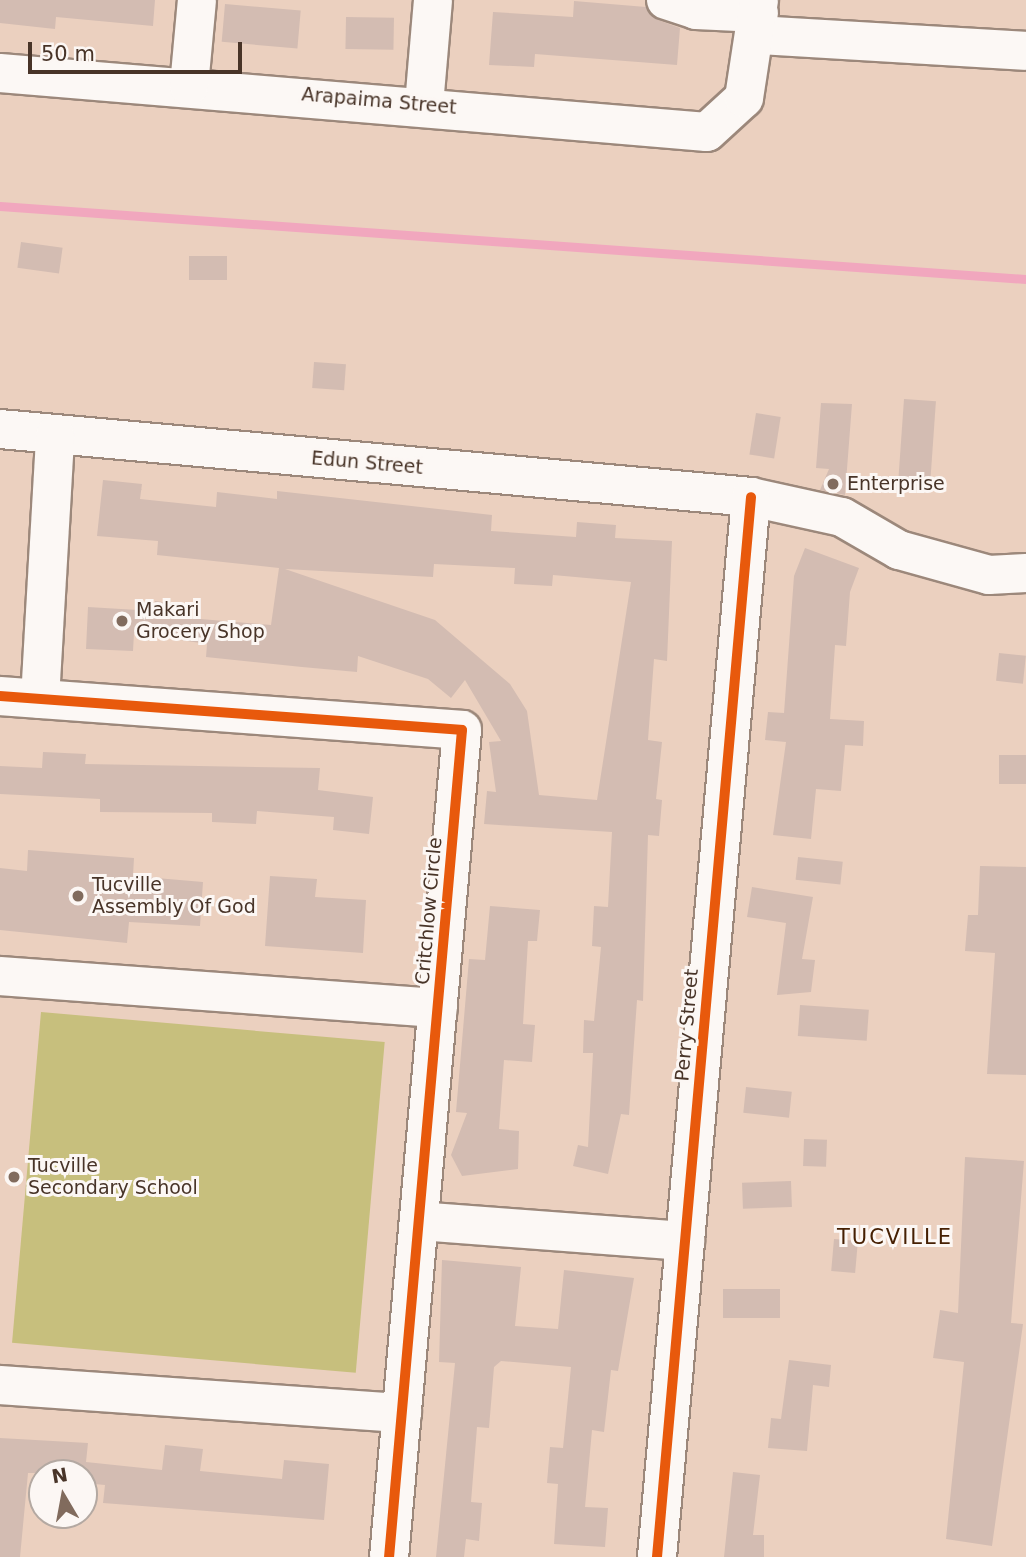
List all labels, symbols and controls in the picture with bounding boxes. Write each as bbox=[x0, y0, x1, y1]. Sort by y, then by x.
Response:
scale bar bbox=[32, 28, 245, 72]
text: 50 m bbox=[41, 42, 95, 66]
street label: Arapaima Street bbox=[301, 83, 457, 119]
street label: Edun Street bbox=[310, 447, 424, 479]
place label: Enterprise bbox=[847, 473, 945, 495]
marker: Enterprise bbox=[825, 476, 841, 492]
place label: Makari Grocery Shop bbox=[136, 599, 265, 643]
marker: Makari Grocery Shop bbox=[114, 613, 130, 629]
street label: Critchlow Circle bbox=[411, 836, 447, 986]
place label: Tucville Assembly Of God bbox=[92, 874, 256, 918]
marker: Tucville Assembly Of God bbox=[70, 888, 86, 904]
street label: Perry Street bbox=[671, 968, 703, 1082]
place label: Tucville Secondary School bbox=[28, 1155, 198, 1199]
marker: Tucville Secondary School bbox=[6, 1169, 22, 1185]
district label: TUCVILLE bbox=[838, 1224, 952, 1250]
north arrow bbox=[28, 1459, 98, 1529]
text: N bbox=[50, 1463, 69, 1488]

